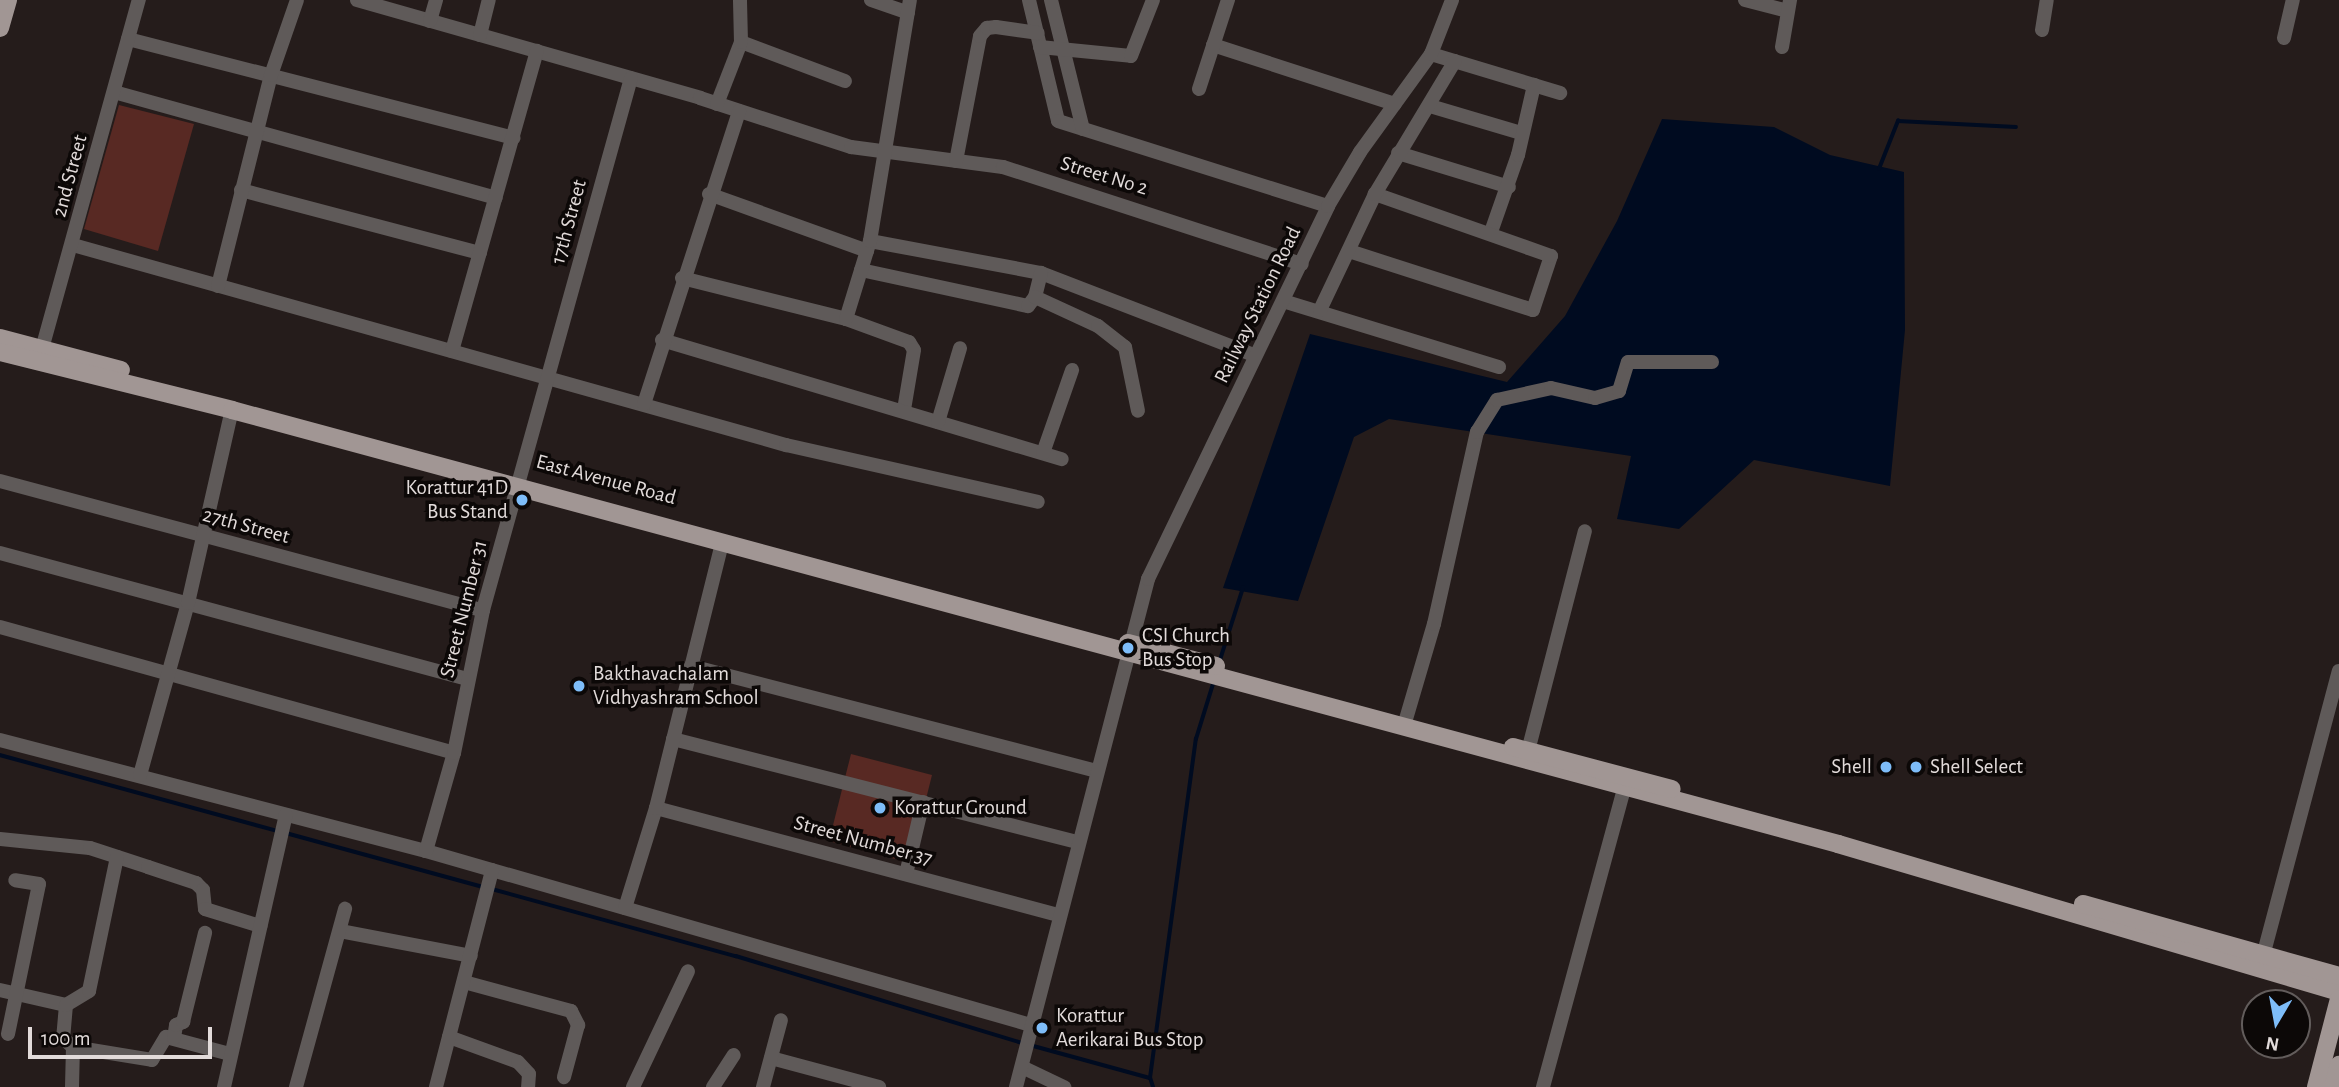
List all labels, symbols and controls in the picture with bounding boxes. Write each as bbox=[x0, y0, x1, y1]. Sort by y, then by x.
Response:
street label: 2nd Street bbox=[47, 132, 93, 220]
street label: Street No 2 bbox=[1057, 151, 1151, 201]
street label: 17th Street bbox=[546, 177, 592, 267]
street label: Railway Station Road bbox=[1209, 223, 1307, 387]
street label: East Avenue Road bbox=[533, 449, 679, 511]
place label: Korattur 41D Bus Stand bbox=[406, 475, 508, 525]
marker: Korattur 41D Bus Stand bbox=[514, 492, 530, 508]
street label: 27th Street bbox=[200, 502, 292, 550]
street label: Street Number 31 bbox=[435, 538, 493, 680]
place label: CSI Church Bus Stop bbox=[1142, 623, 1230, 673]
marker: CSI Church Bus Stop bbox=[1120, 640, 1136, 656]
place label: Bakthavachalam Vidhyashram School bbox=[593, 661, 759, 711]
marker: Bakthavachalam Vidhyashram School bbox=[571, 678, 587, 694]
place label: Shell bbox=[1831, 754, 1872, 780]
place label: Shell Select bbox=[1930, 754, 2023, 780]
marker: Shell bbox=[1878, 759, 1894, 775]
marker: Shell Select bbox=[1908, 759, 1924, 775]
place label: Korattur Ground bbox=[894, 795, 1027, 821]
marker: Korattur Ground bbox=[872, 800, 888, 816]
street label: Street Number 37 bbox=[791, 810, 935, 872]
north arrow bbox=[2241, 989, 2311, 1059]
place label: Korattur Aerikarai Bus Stop bbox=[1056, 1003, 1203, 1053]
scale bar bbox=[32, 1014, 215, 1058]
marker: Korattur Aerikarai Bus Stop bbox=[1034, 1020, 1050, 1036]
text: 100 m bbox=[41, 1028, 91, 1049]
text: N bbox=[2264, 1033, 2281, 1054]

